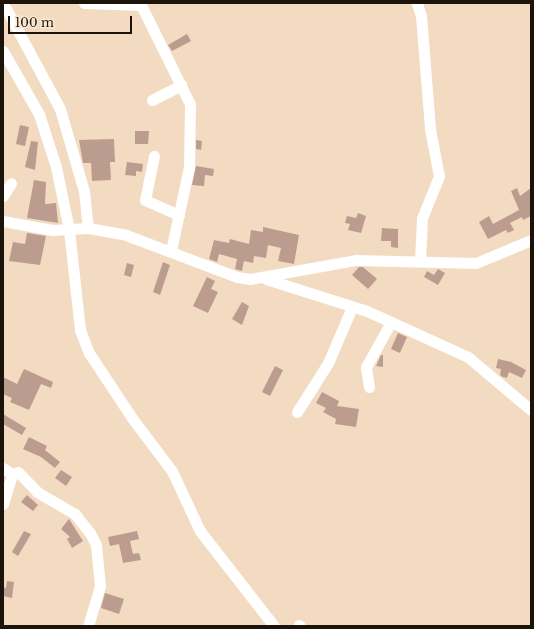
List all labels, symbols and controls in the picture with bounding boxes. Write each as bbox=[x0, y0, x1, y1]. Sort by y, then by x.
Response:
scale bar bbox=[10, 8, 134, 34]
text: 100 m bbox=[15, 15, 54, 30]

